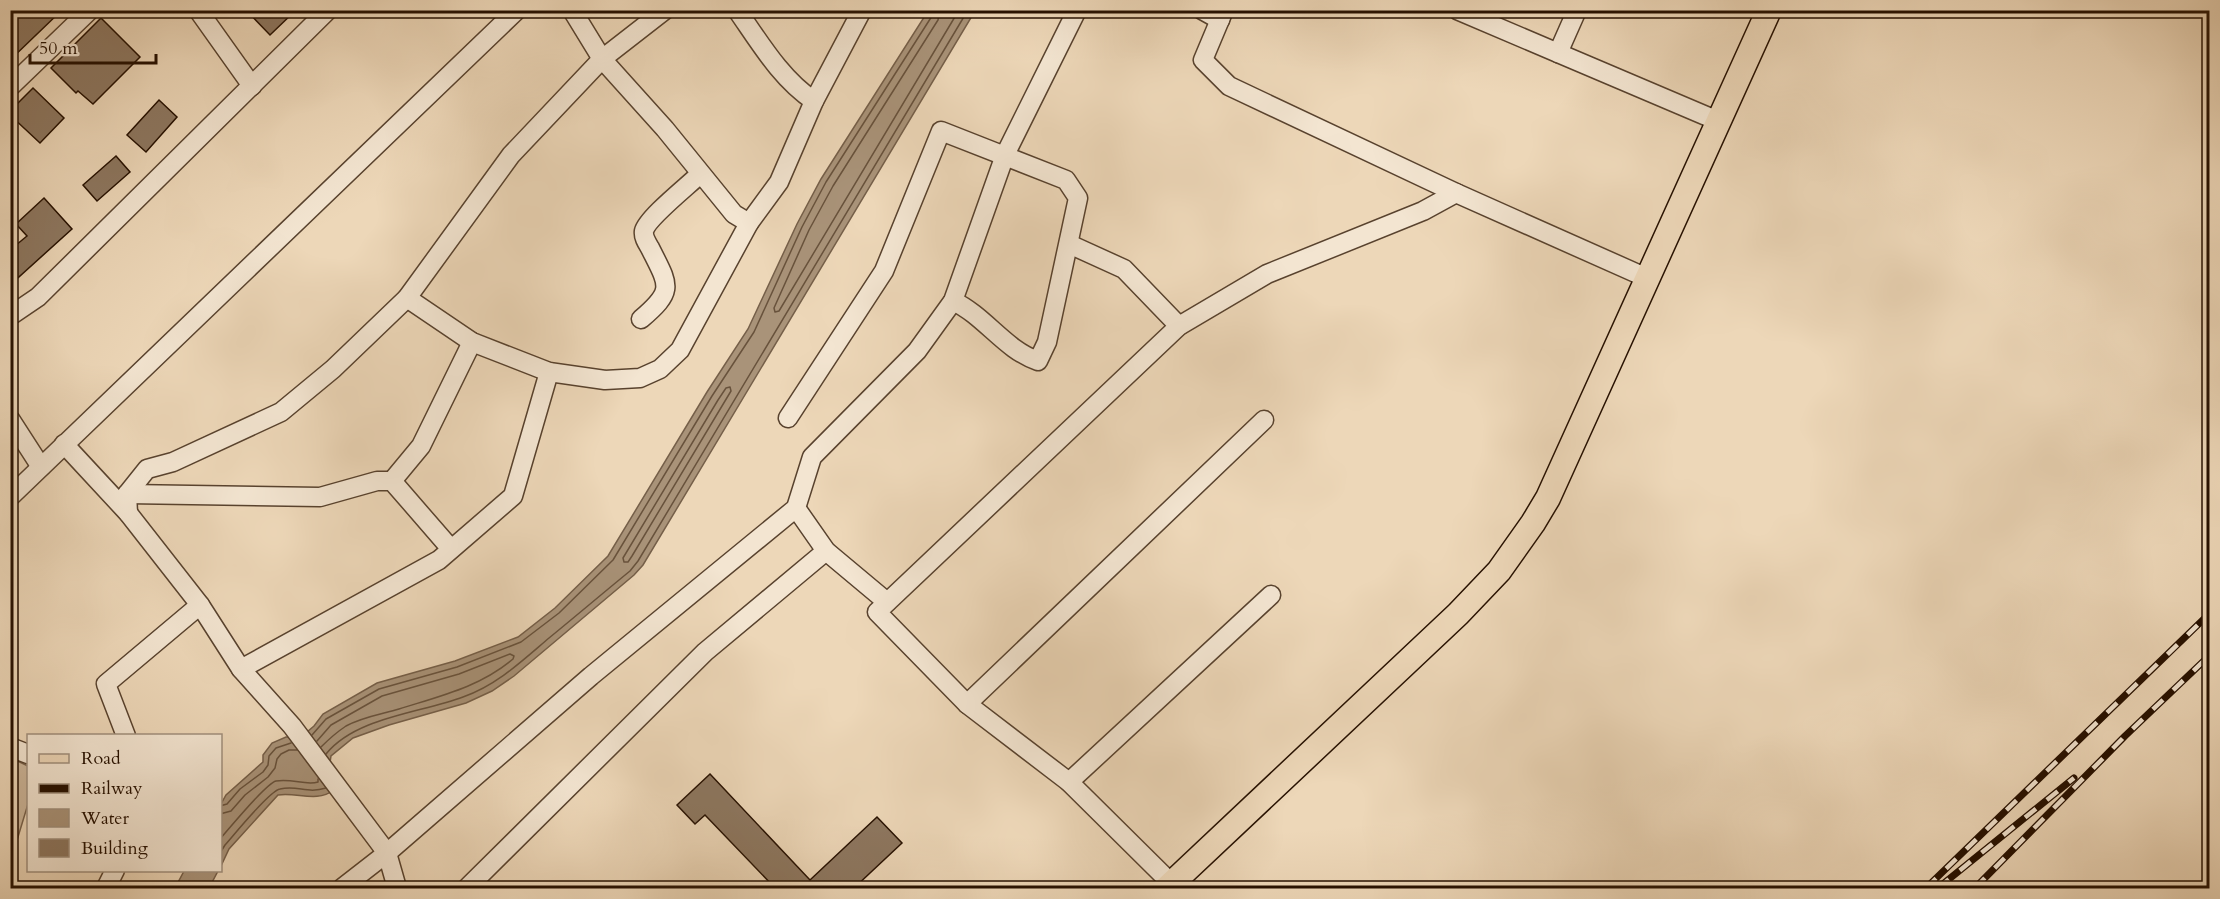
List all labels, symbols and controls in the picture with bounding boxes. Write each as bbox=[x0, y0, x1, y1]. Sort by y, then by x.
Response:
scale bar bbox=[30, 27, 156, 65]
text: 50 m bbox=[39, 36, 78, 61]
legend bbox=[27, 734, 222, 872]
text: Road bbox=[81, 746, 121, 771]
text: Railway bbox=[81, 776, 143, 801]
text: Water bbox=[80, 806, 130, 831]
text: Building bbox=[81, 836, 149, 861]

